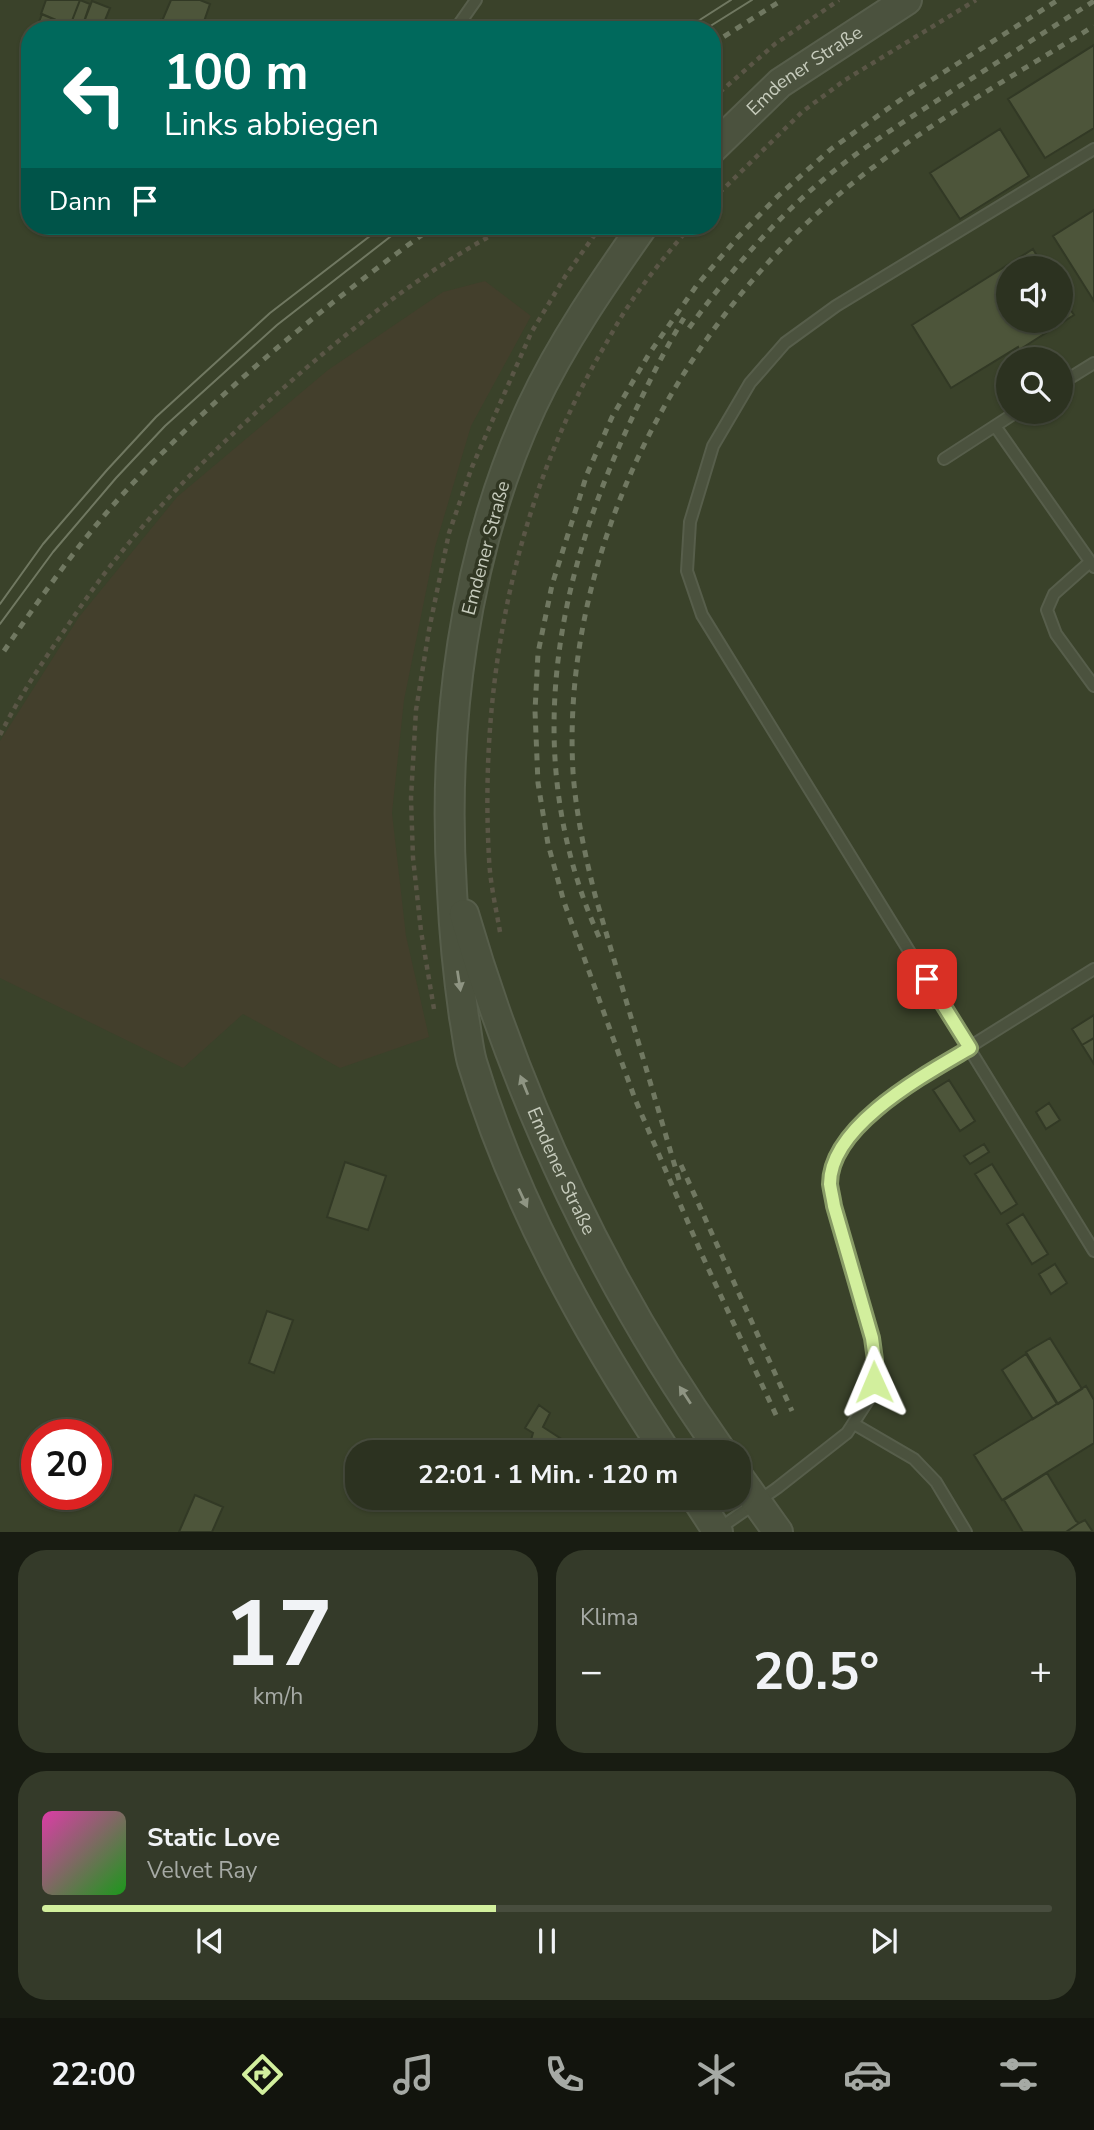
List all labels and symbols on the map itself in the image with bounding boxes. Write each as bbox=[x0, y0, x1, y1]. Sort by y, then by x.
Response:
street label: Emdener Straße bbox=[741, 19, 868, 121]
street label: Emdener Straße bbox=[456, 478, 516, 618]
pin bbox=[897, 949, 957, 1009]
one-way arrow bbox=[454, 970, 465, 992]
one-way arrow bbox=[518, 1075, 529, 1096]
street label: Emdener Straße bbox=[520, 1103, 602, 1239]
one-way arrow bbox=[518, 1188, 529, 1208]
position arrow bbox=[837, 1345, 911, 1419]
one-way arrow bbox=[678, 1386, 691, 1405]
speed limit sign: 20 bbox=[21, 1419, 112, 1510]

